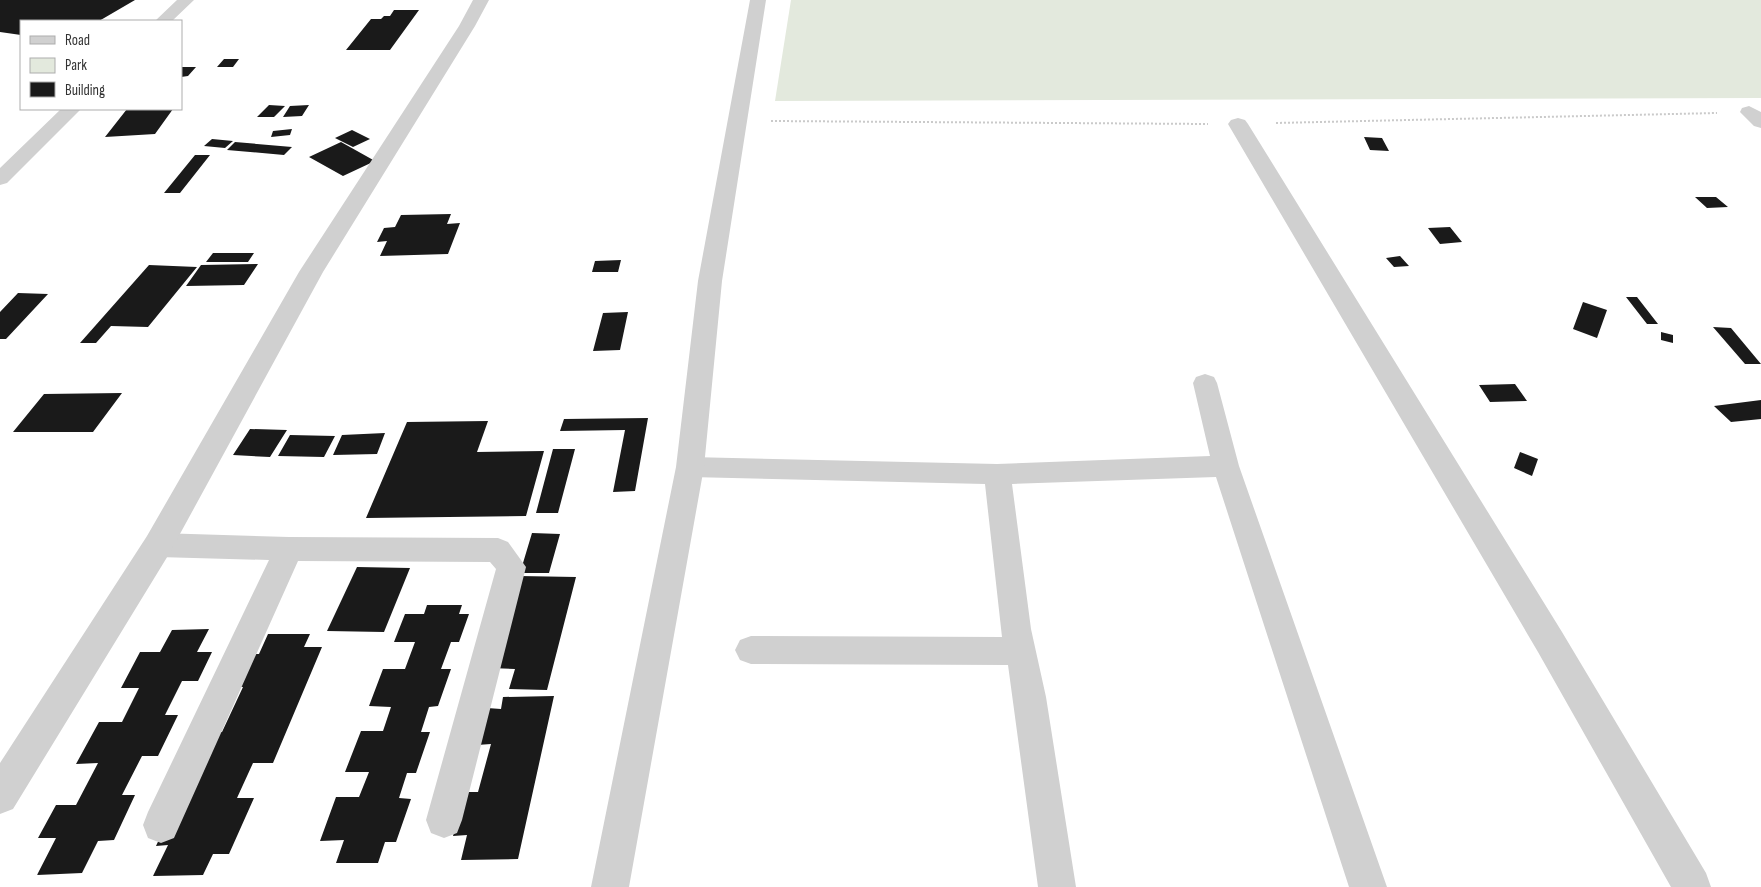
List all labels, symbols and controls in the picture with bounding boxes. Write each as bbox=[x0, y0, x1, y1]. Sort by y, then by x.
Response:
legend bbox=[20, 20, 182, 110]
text: Road bbox=[65, 31, 90, 50]
text: Park bbox=[65, 56, 87, 75]
text: Building bbox=[65, 81, 105, 100]

